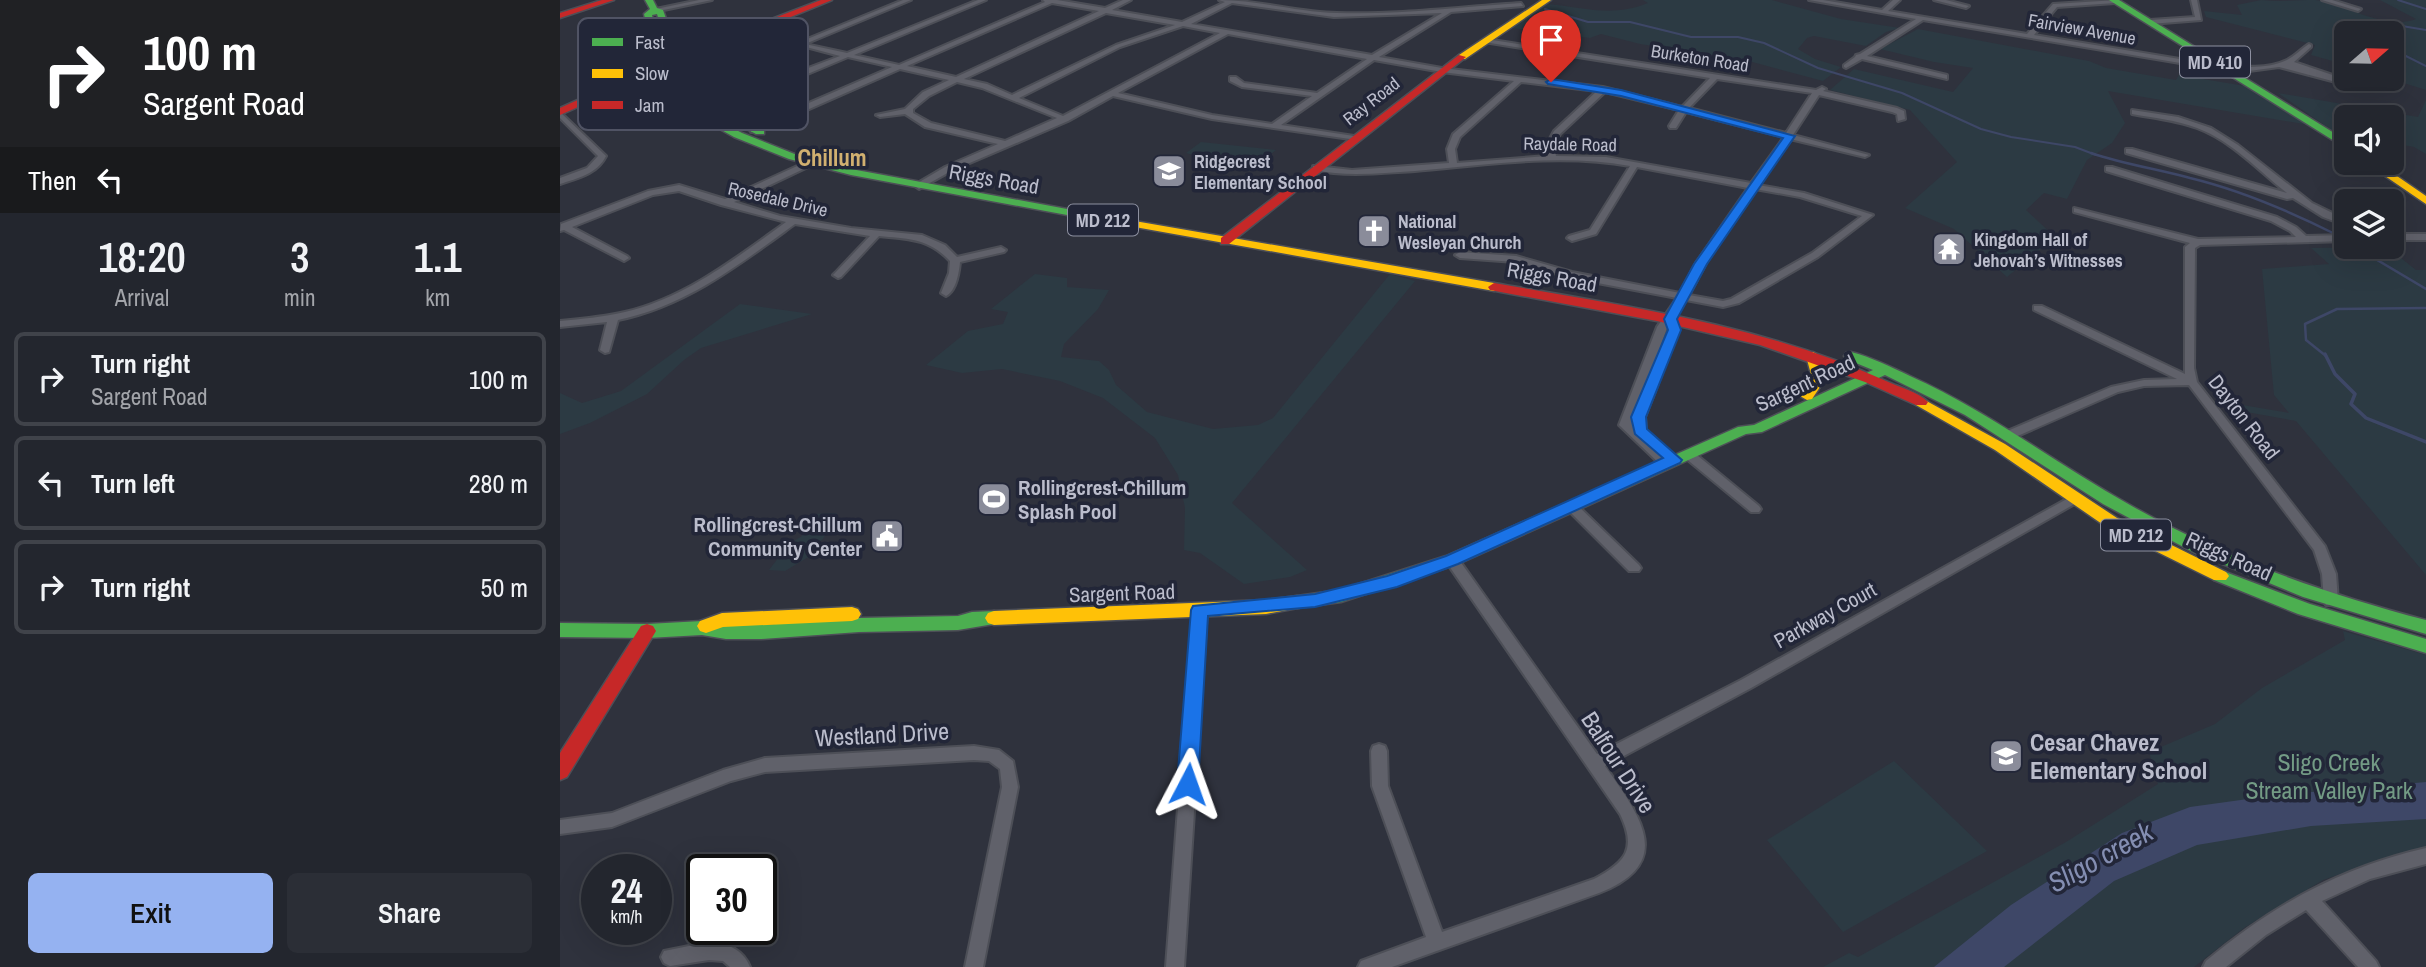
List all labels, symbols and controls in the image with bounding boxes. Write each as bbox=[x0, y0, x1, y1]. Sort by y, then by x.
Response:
street label: Fairview Avenue bbox=[2026, 7, 2138, 51]
pin bbox=[1521, 10, 1581, 82]
legend bbox=[578, 18, 808, 130]
text: 100 m bbox=[143, 19, 257, 85]
icon: arrive bbox=[1532, 21, 1570, 59]
north arrow bbox=[2334, 21, 2404, 91]
map controls bbox=[2334, 21, 2404, 259]
icon: right bbox=[28, 28, 119, 119]
text: Fast bbox=[635, 29, 665, 55]
street label: Burketon Road bbox=[1649, 38, 1751, 78]
road number: MD 410 bbox=[2180, 46, 2250, 78]
text: Slow bbox=[635, 60, 670, 86]
street label: Ray Road bbox=[1337, 71, 1405, 131]
text: Sargent Road bbox=[143, 82, 305, 125]
text: Jam bbox=[635, 92, 664, 118]
button: sound bbox=[2334, 105, 2404, 175]
street label: Raydale Road bbox=[1523, 131, 1617, 157]
district label: Chillum bbox=[797, 142, 867, 173]
place label: Ridgecrest Elementary School bbox=[1194, 149, 1327, 195]
school or university icon: Ridgecrest Elementary School bbox=[1150, 152, 1188, 190]
street label: Riggs Road bbox=[947, 157, 1041, 201]
icon: left bbox=[91, 161, 129, 199]
text: Then bbox=[28, 163, 77, 198]
street label: Rosedale Drive bbox=[726, 175, 830, 223]
button: layers bbox=[2334, 189, 2404, 259]
road number: MD 212 bbox=[1068, 204, 1138, 235]
place label: National Wesleyan Church bbox=[1398, 209, 1522, 255]
church icon: National Wesleyan Church bbox=[1355, 212, 1393, 250]
place label: Kingdom Hall of Jehovah’s Witnesses bbox=[1974, 227, 2123, 273]
text: 18:20 bbox=[98, 229, 186, 285]
text: 3 bbox=[290, 229, 309, 285]
text: 1.1 bbox=[414, 229, 462, 285]
temple icon: Kingdom Hall of Jehovah’s Witnesses bbox=[1930, 230, 1968, 268]
street label: Riggs Road bbox=[1505, 255, 1599, 299]
text: Arrival bbox=[115, 282, 169, 313]
text: min bbox=[284, 282, 316, 313]
text: km bbox=[425, 282, 450, 313]
text: Turn right bbox=[91, 346, 190, 381]
street label: Sargent Road bbox=[1751, 347, 1859, 419]
icon: right bbox=[32, 360, 70, 398]
text: 100 m bbox=[469, 362, 528, 397]
street label: Dayton Road bbox=[2202, 368, 2286, 466]
text: Sargent Road bbox=[91, 381, 207, 412]
icon: left bbox=[32, 464, 70, 502]
text: Turn left bbox=[91, 466, 175, 501]
text: 280 m bbox=[469, 466, 528, 501]
place label: Rollingcrest-Chillum Splash Pool bbox=[1018, 473, 1186, 526]
sports icon: Rollingcrest-Chillum Splash Pool bbox=[975, 480, 1013, 518]
place label: Rollingcrest-Chillum Community Center bbox=[694, 510, 862, 563]
public building icon: Rollingcrest-Chillum Community Center bbox=[868, 517, 906, 555]
road number: MD 212 bbox=[2101, 520, 2171, 550]
street label: Riggs Road bbox=[2182, 524, 2276, 588]
icon: right bbox=[32, 568, 70, 606]
text: Turn right bbox=[91, 570, 190, 605]
text: 50 m bbox=[481, 570, 528, 605]
street label: Parkway Court bbox=[1769, 575, 1882, 655]
street label: Sargent Road bbox=[1068, 577, 1176, 609]
street label: Balfour Drive bbox=[1574, 705, 1664, 819]
street label: Westland Drive bbox=[814, 715, 950, 753]
place label: Cesar Chavez Elementary School bbox=[2030, 726, 2207, 786]
school or university icon: Cesar Chavez Elementary School bbox=[1987, 737, 2025, 775]
park label: Sligo Creek Stream Valley Park bbox=[2246, 746, 2413, 806]
position arrow bbox=[1151, 747, 1225, 821]
water label: Sligo creek bbox=[2041, 812, 2161, 901]
speed limit sign: 30 bbox=[686, 854, 777, 945]
text: 24 bbox=[611, 867, 642, 914]
button: Exit bbox=[28, 873, 273, 953]
button: Share bbox=[287, 873, 532, 953]
text: km/h bbox=[611, 904, 643, 929]

